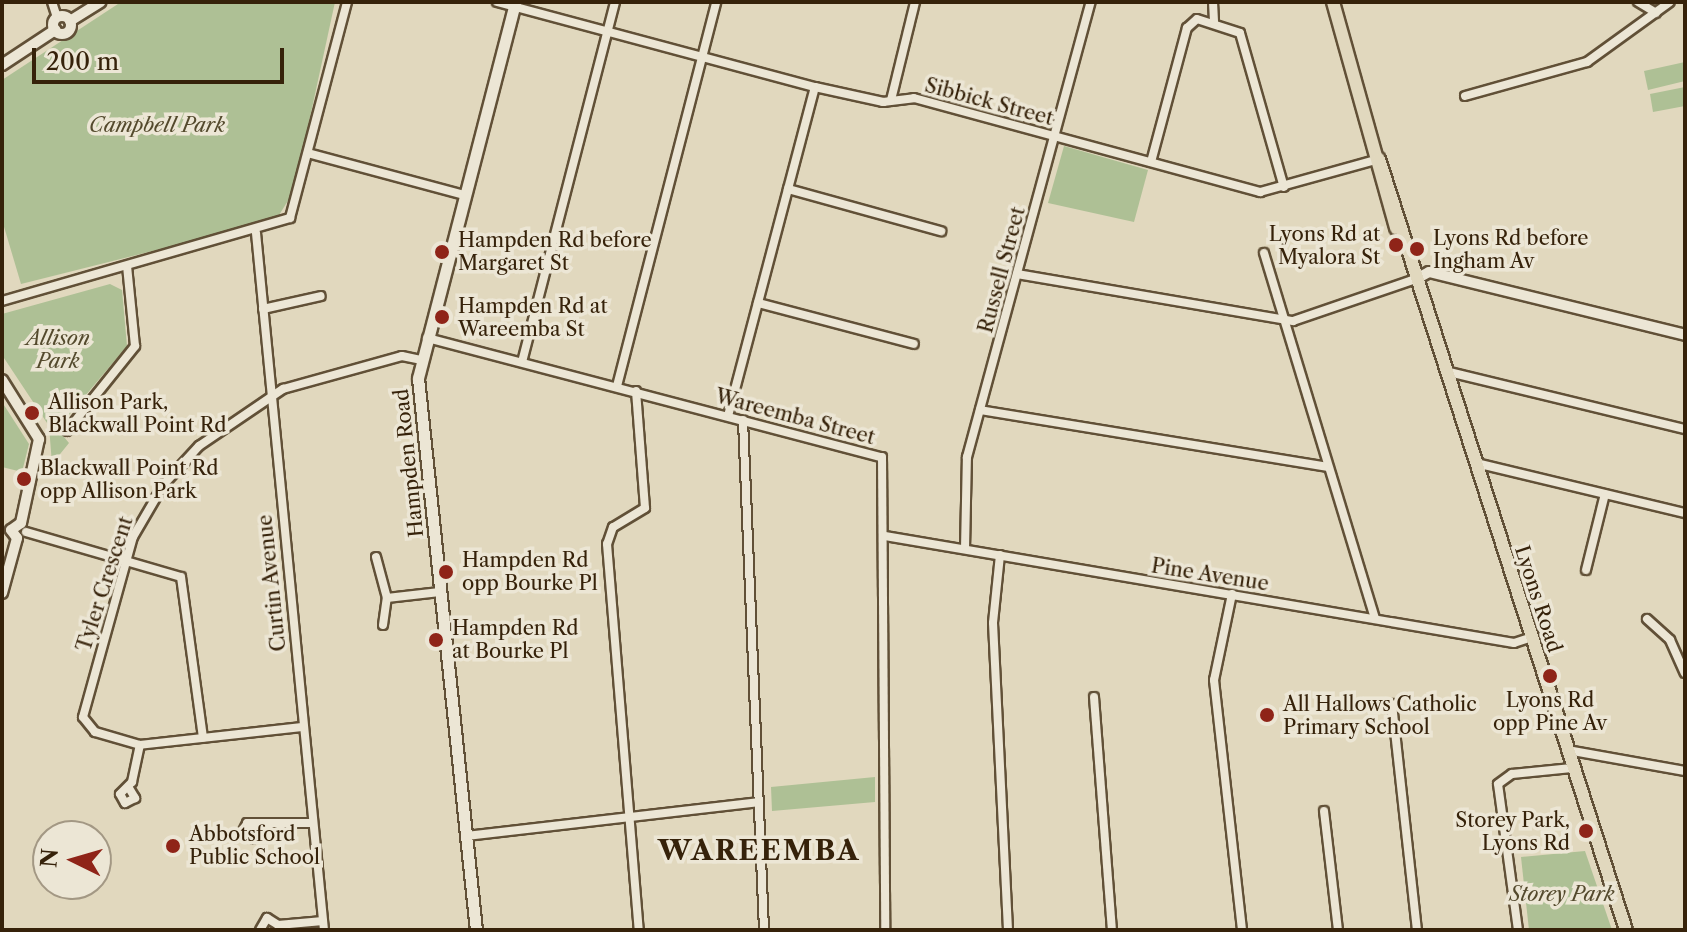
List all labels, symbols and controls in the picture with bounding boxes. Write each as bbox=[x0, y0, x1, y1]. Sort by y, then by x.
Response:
scale bar bbox=[36, 32, 288, 82]
text: 200 m bbox=[46, 47, 119, 76]
street label: Sibbick Street bbox=[922, 73, 1056, 131]
park label: Campbell Park bbox=[89, 113, 225, 137]
street label: Russell Street bbox=[974, 204, 1030, 336]
place label: Lyons Rd at Myalora St bbox=[1269, 222, 1380, 269]
place label: Lyons Rd before Ingham Av bbox=[1433, 226, 1588, 273]
place label: Hampden Rd before Margaret St bbox=[458, 228, 652, 275]
marker: Lyons Rd at Myalora St bbox=[1387, 236, 1405, 254]
marker: Lyons Rd before Ingham Av bbox=[1408, 240, 1426, 258]
marker: Hampden Rd before Margaret St bbox=[433, 243, 451, 261]
place label: Hampden Rd at Wareemba St bbox=[458, 294, 607, 341]
marker: Hampden Rd at Wareemba St bbox=[433, 308, 451, 326]
park label: Allison Park bbox=[26, 327, 90, 374]
street label: Wareemba Street bbox=[712, 384, 878, 450]
street label: Hampden Road bbox=[389, 388, 429, 538]
place label: Allison Park, Blackwall Point Rd bbox=[48, 390, 226, 437]
marker: Allison Park, Blackwall Point Rd bbox=[23, 404, 41, 422]
place label: Blackwall Point Rd opp Allison Park bbox=[40, 456, 218, 503]
marker: Blackwall Point Rd opp Allison Park bbox=[15, 470, 33, 488]
street label: Tyler Crescent bbox=[72, 513, 138, 655]
street label: Curtin Avenue bbox=[253, 513, 291, 653]
street label: Lyons Road bbox=[1509, 543, 1567, 655]
place label: Hampden Rd opp Bourke Pl bbox=[462, 548, 598, 595]
street label: Pine Avenue bbox=[1149, 554, 1271, 596]
marker: Hampden Rd opp Bourke Pl bbox=[437, 563, 455, 581]
place label: Hampden Rd at Bourke Pl bbox=[452, 616, 579, 663]
marker: Hampden Rd at Bourke Pl bbox=[427, 631, 445, 649]
marker: Lyons Rd opp Pine Av bbox=[1541, 667, 1559, 685]
place label: Lyons Rd opp Pine Av bbox=[1493, 688, 1607, 735]
place label: All Hallows Catholic Primary School bbox=[1283, 692, 1477, 739]
marker: All Hallows Catholic Primary School bbox=[1258, 706, 1276, 724]
place label: Storey Park, Lyons Rd bbox=[1455, 808, 1570, 855]
north arrow bbox=[32, 820, 112, 900]
place label: Abbotsford Public School bbox=[189, 822, 320, 869]
marker: Storey Park, Lyons Rd bbox=[1577, 822, 1595, 840]
district label: WAREEMBA bbox=[658, 833, 860, 867]
marker: Abbotsford Public School bbox=[164, 837, 182, 855]
text: N bbox=[35, 847, 64, 869]
park label: Storey Park bbox=[1509, 882, 1615, 906]

